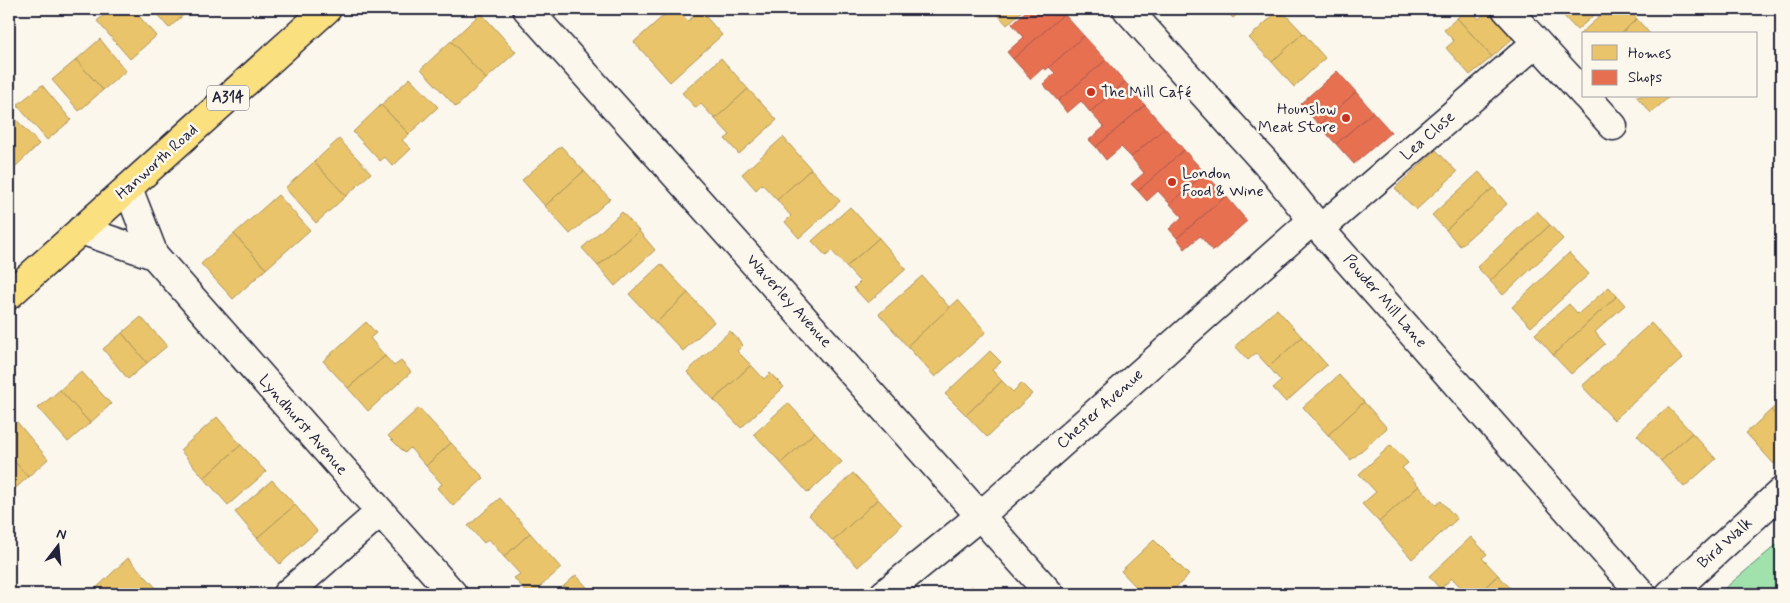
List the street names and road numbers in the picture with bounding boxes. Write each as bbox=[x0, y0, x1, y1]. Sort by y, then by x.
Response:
road number: A314 bbox=[207, 86, 249, 110]
street label: Lea Close bbox=[1396, 107, 1460, 165]
street label: Hanworth Road bbox=[112, 120, 202, 204]
street label: Waverley Avenue bbox=[742, 250, 836, 352]
street label: Powder Mill Lane bbox=[1338, 250, 1432, 352]
street label: Chester Avenue bbox=[1052, 364, 1148, 454]
street label: Lyndhurst Avenue bbox=[254, 370, 352, 480]
street label: Bird Walk bbox=[1693, 513, 1757, 573]

